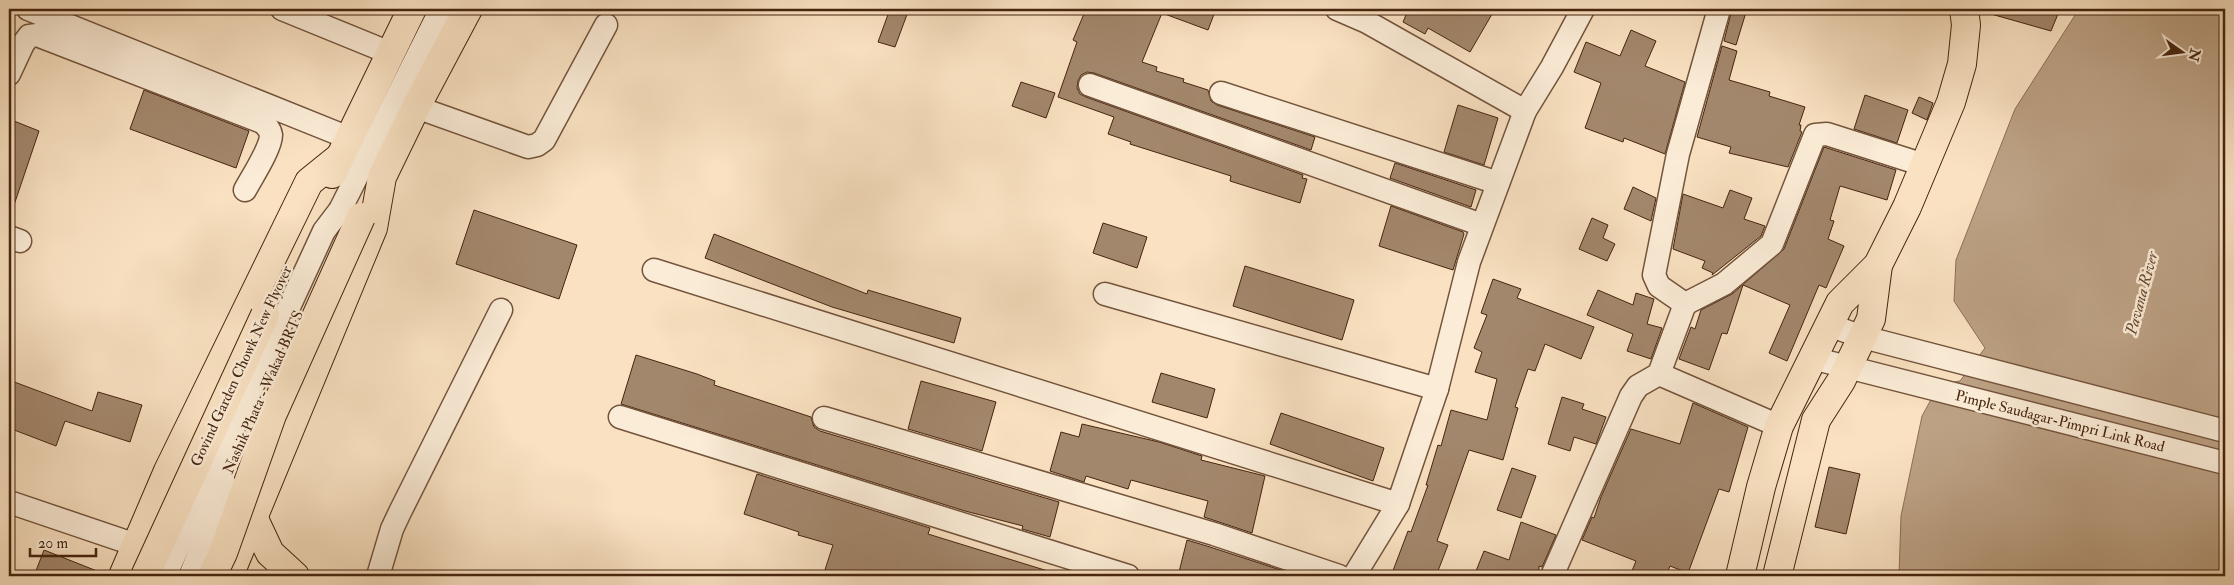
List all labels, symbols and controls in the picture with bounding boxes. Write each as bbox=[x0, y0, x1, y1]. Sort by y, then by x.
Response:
north arrow bbox=[2156, 28, 2206, 78]
text: N bbox=[2184, 46, 2204, 64]
water label: Pavana River bbox=[2121, 248, 2163, 338]
street label: Govind Garden Chowk New Flyover bbox=[186, 262, 297, 470]
street label: Nashik Phata - Wakad BRTS bbox=[219, 308, 308, 477]
street label: Pimple Saudagar-Pimpri Link Road bbox=[1953, 386, 2167, 458]
scale bar bbox=[30, 525, 96, 557]
text: 20 m bbox=[38, 534, 68, 553]

